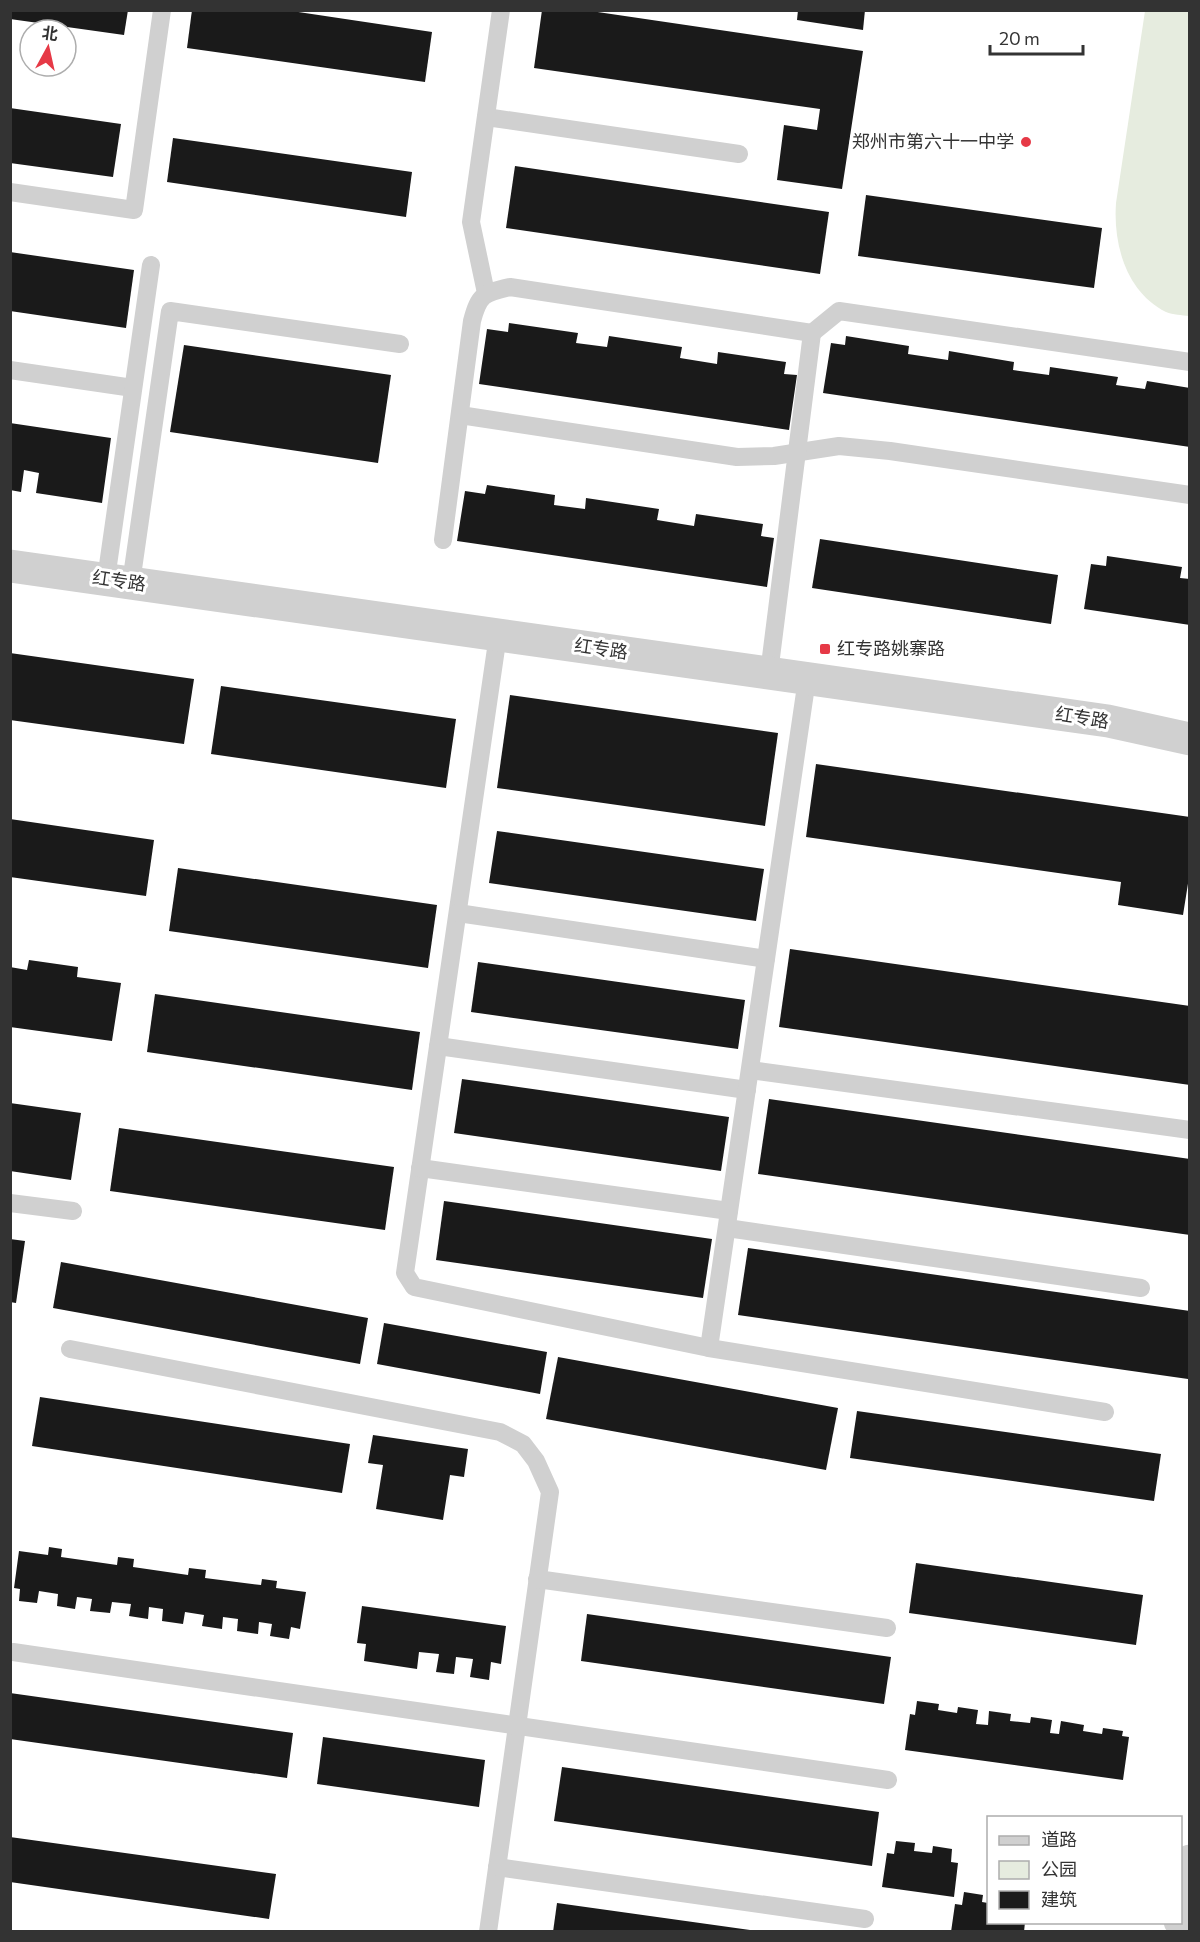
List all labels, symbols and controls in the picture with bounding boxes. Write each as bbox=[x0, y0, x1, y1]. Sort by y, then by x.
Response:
north arrow bbox=[18, 18, 78, 78]
scale bar bbox=[990, 18, 1083, 56]
text: 北 bbox=[41, 22, 59, 43]
text: 20 m bbox=[999, 27, 1040, 49]
place label: 郑州市第六十一中学 bbox=[852, 130, 1014, 152]
marker: 郑州市第六十一中学 bbox=[1019, 135, 1033, 149]
street label: 红专路 bbox=[91, 565, 147, 595]
street label: 红专路 bbox=[573, 633, 629, 663]
place label: 红专路姚寨路 bbox=[837, 637, 945, 659]
marker: 红专路姚寨路 bbox=[818, 642, 832, 656]
street label: 红专路 bbox=[1054, 702, 1111, 732]
legend bbox=[987, 1816, 1182, 1924]
text: 道路 bbox=[1041, 1828, 1077, 1850]
text: 公园 bbox=[1041, 1858, 1077, 1880]
text: 建筑 bbox=[1041, 1888, 1077, 1910]

